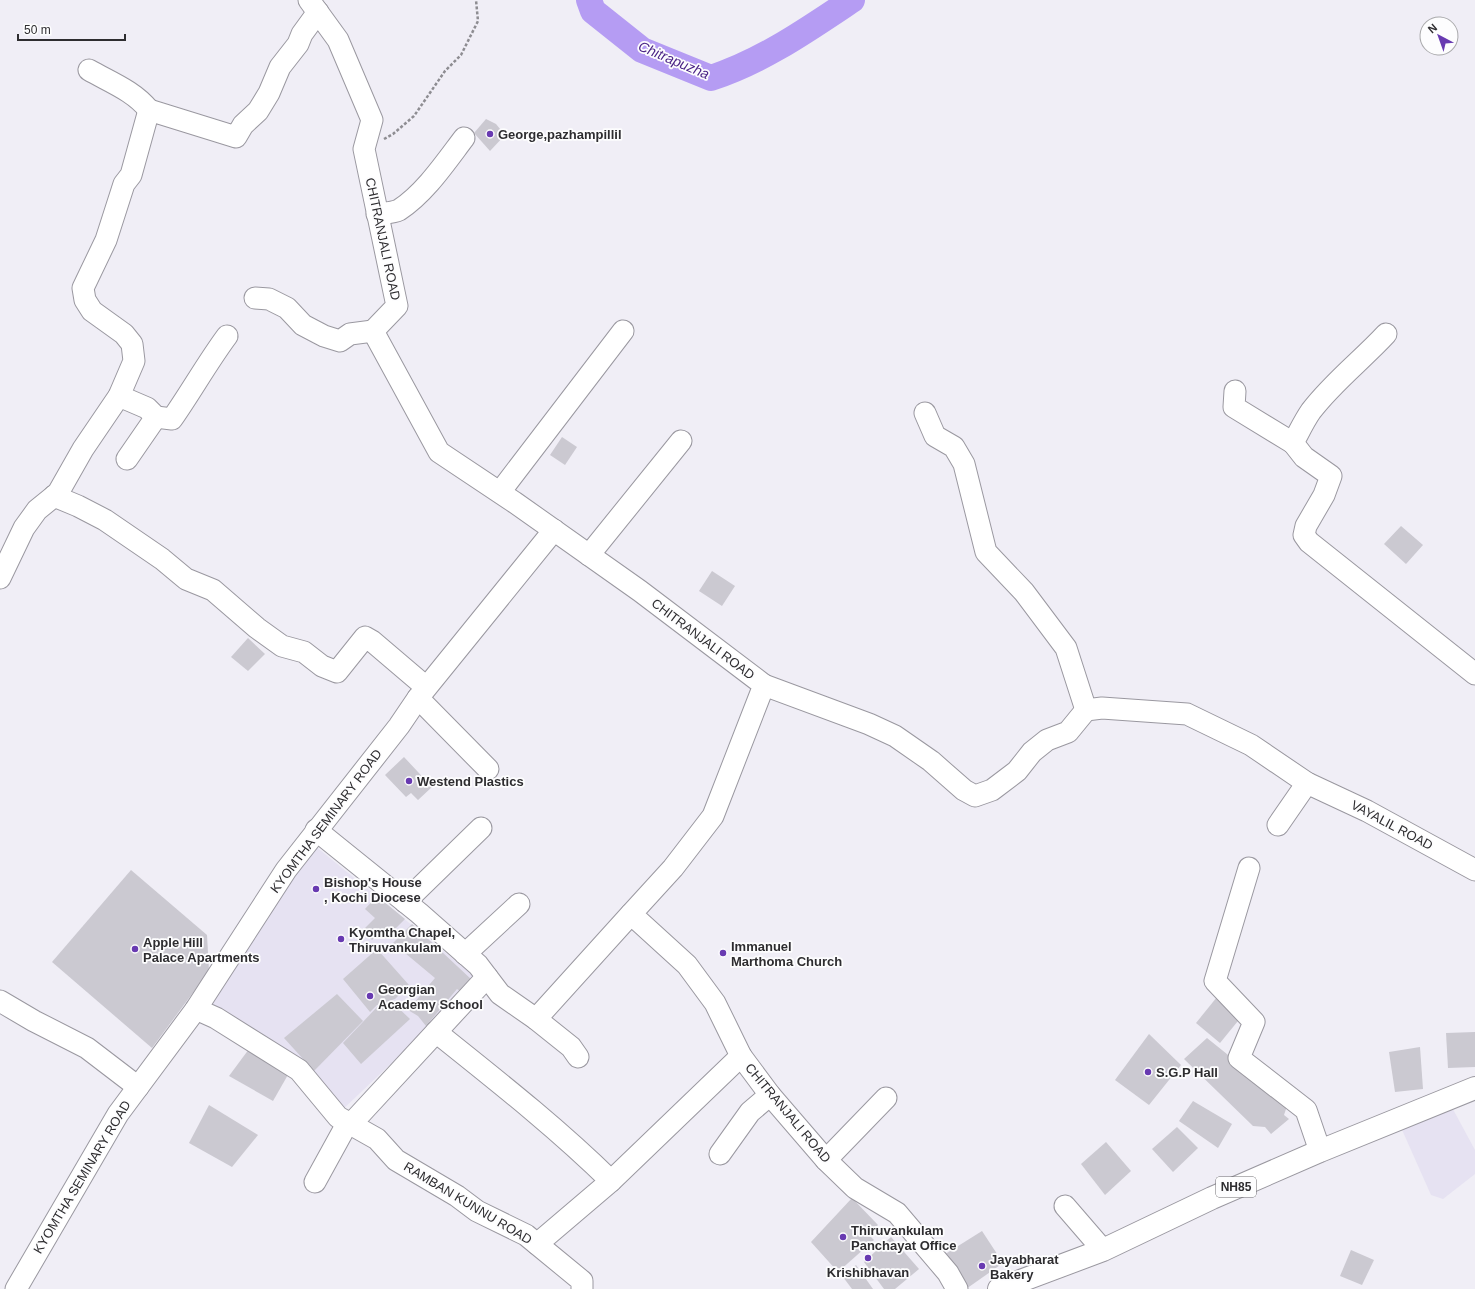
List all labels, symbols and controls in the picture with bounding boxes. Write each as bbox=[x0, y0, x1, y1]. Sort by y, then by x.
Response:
scale bar bbox=[18, 16, 125, 42]
north arrow bbox=[1419, 16, 1459, 56]
text: N bbox=[1426, 21, 1439, 36]
text: 50 m bbox=[24, 23, 51, 37]
water label: Chitrapuzha bbox=[636, 38, 712, 82]
place label: George,pazhampillil bbox=[498, 127, 622, 142]
marker: George,pazhampillil bbox=[485, 129, 495, 139]
street label: CHITRANJALI ROAD bbox=[363, 176, 403, 302]
street label: CHITRANJALI ROAD bbox=[649, 595, 757, 683]
street label: KYOMTHA SEMINARY ROAD bbox=[267, 746, 385, 896]
place label: Westend Plastics bbox=[417, 774, 524, 789]
marker: Westend Plastics bbox=[404, 776, 414, 786]
street label: VAYALIL ROAD bbox=[1348, 797, 1436, 853]
place label: Bishop's House , Kochi Diocese bbox=[324, 875, 422, 905]
marker: Bishop's House , Kochi Diocese bbox=[311, 884, 321, 894]
place label: Kyomtha Chapel, Thiruvankulam bbox=[349, 925, 455, 955]
marker: Kyomtha Chapel, Thiruvankulam bbox=[336, 934, 346, 944]
place label: Apple Hill Palace Apartments bbox=[143, 935, 260, 965]
place label: Immanuel Marthoma Church bbox=[731, 939, 842, 969]
marker: Apple Hill Palace Apartments bbox=[130, 944, 140, 954]
marker: Immanuel Marthoma Church bbox=[718, 948, 728, 958]
place label: Georgian Academy School bbox=[378, 982, 483, 1012]
marker: Georgian Academy School bbox=[365, 991, 375, 1001]
street label: CHITRANJALI ROAD bbox=[742, 1060, 834, 1166]
place label: S.G.P Hall bbox=[1156, 1065, 1218, 1080]
marker: S.G.P Hall bbox=[1143, 1067, 1153, 1077]
street label: KYOMTHA SEMINARY ROAD bbox=[30, 1098, 134, 1256]
street label: RAMBAN KUNNU ROAD bbox=[401, 1159, 535, 1247]
road number: NH85 bbox=[1216, 1177, 1256, 1197]
place label: Thiruvankulam Panchayat Office bbox=[851, 1223, 957, 1253]
marker: Thiruvankulam Panchayat Office bbox=[838, 1232, 848, 1242]
place label: Jayabharat Bakery bbox=[990, 1252, 1059, 1282]
marker: Krishibhavan bbox=[863, 1253, 873, 1263]
marker: Jayabharat Bakery bbox=[977, 1261, 987, 1271]
place label: Krishibhavan bbox=[827, 1265, 909, 1280]

